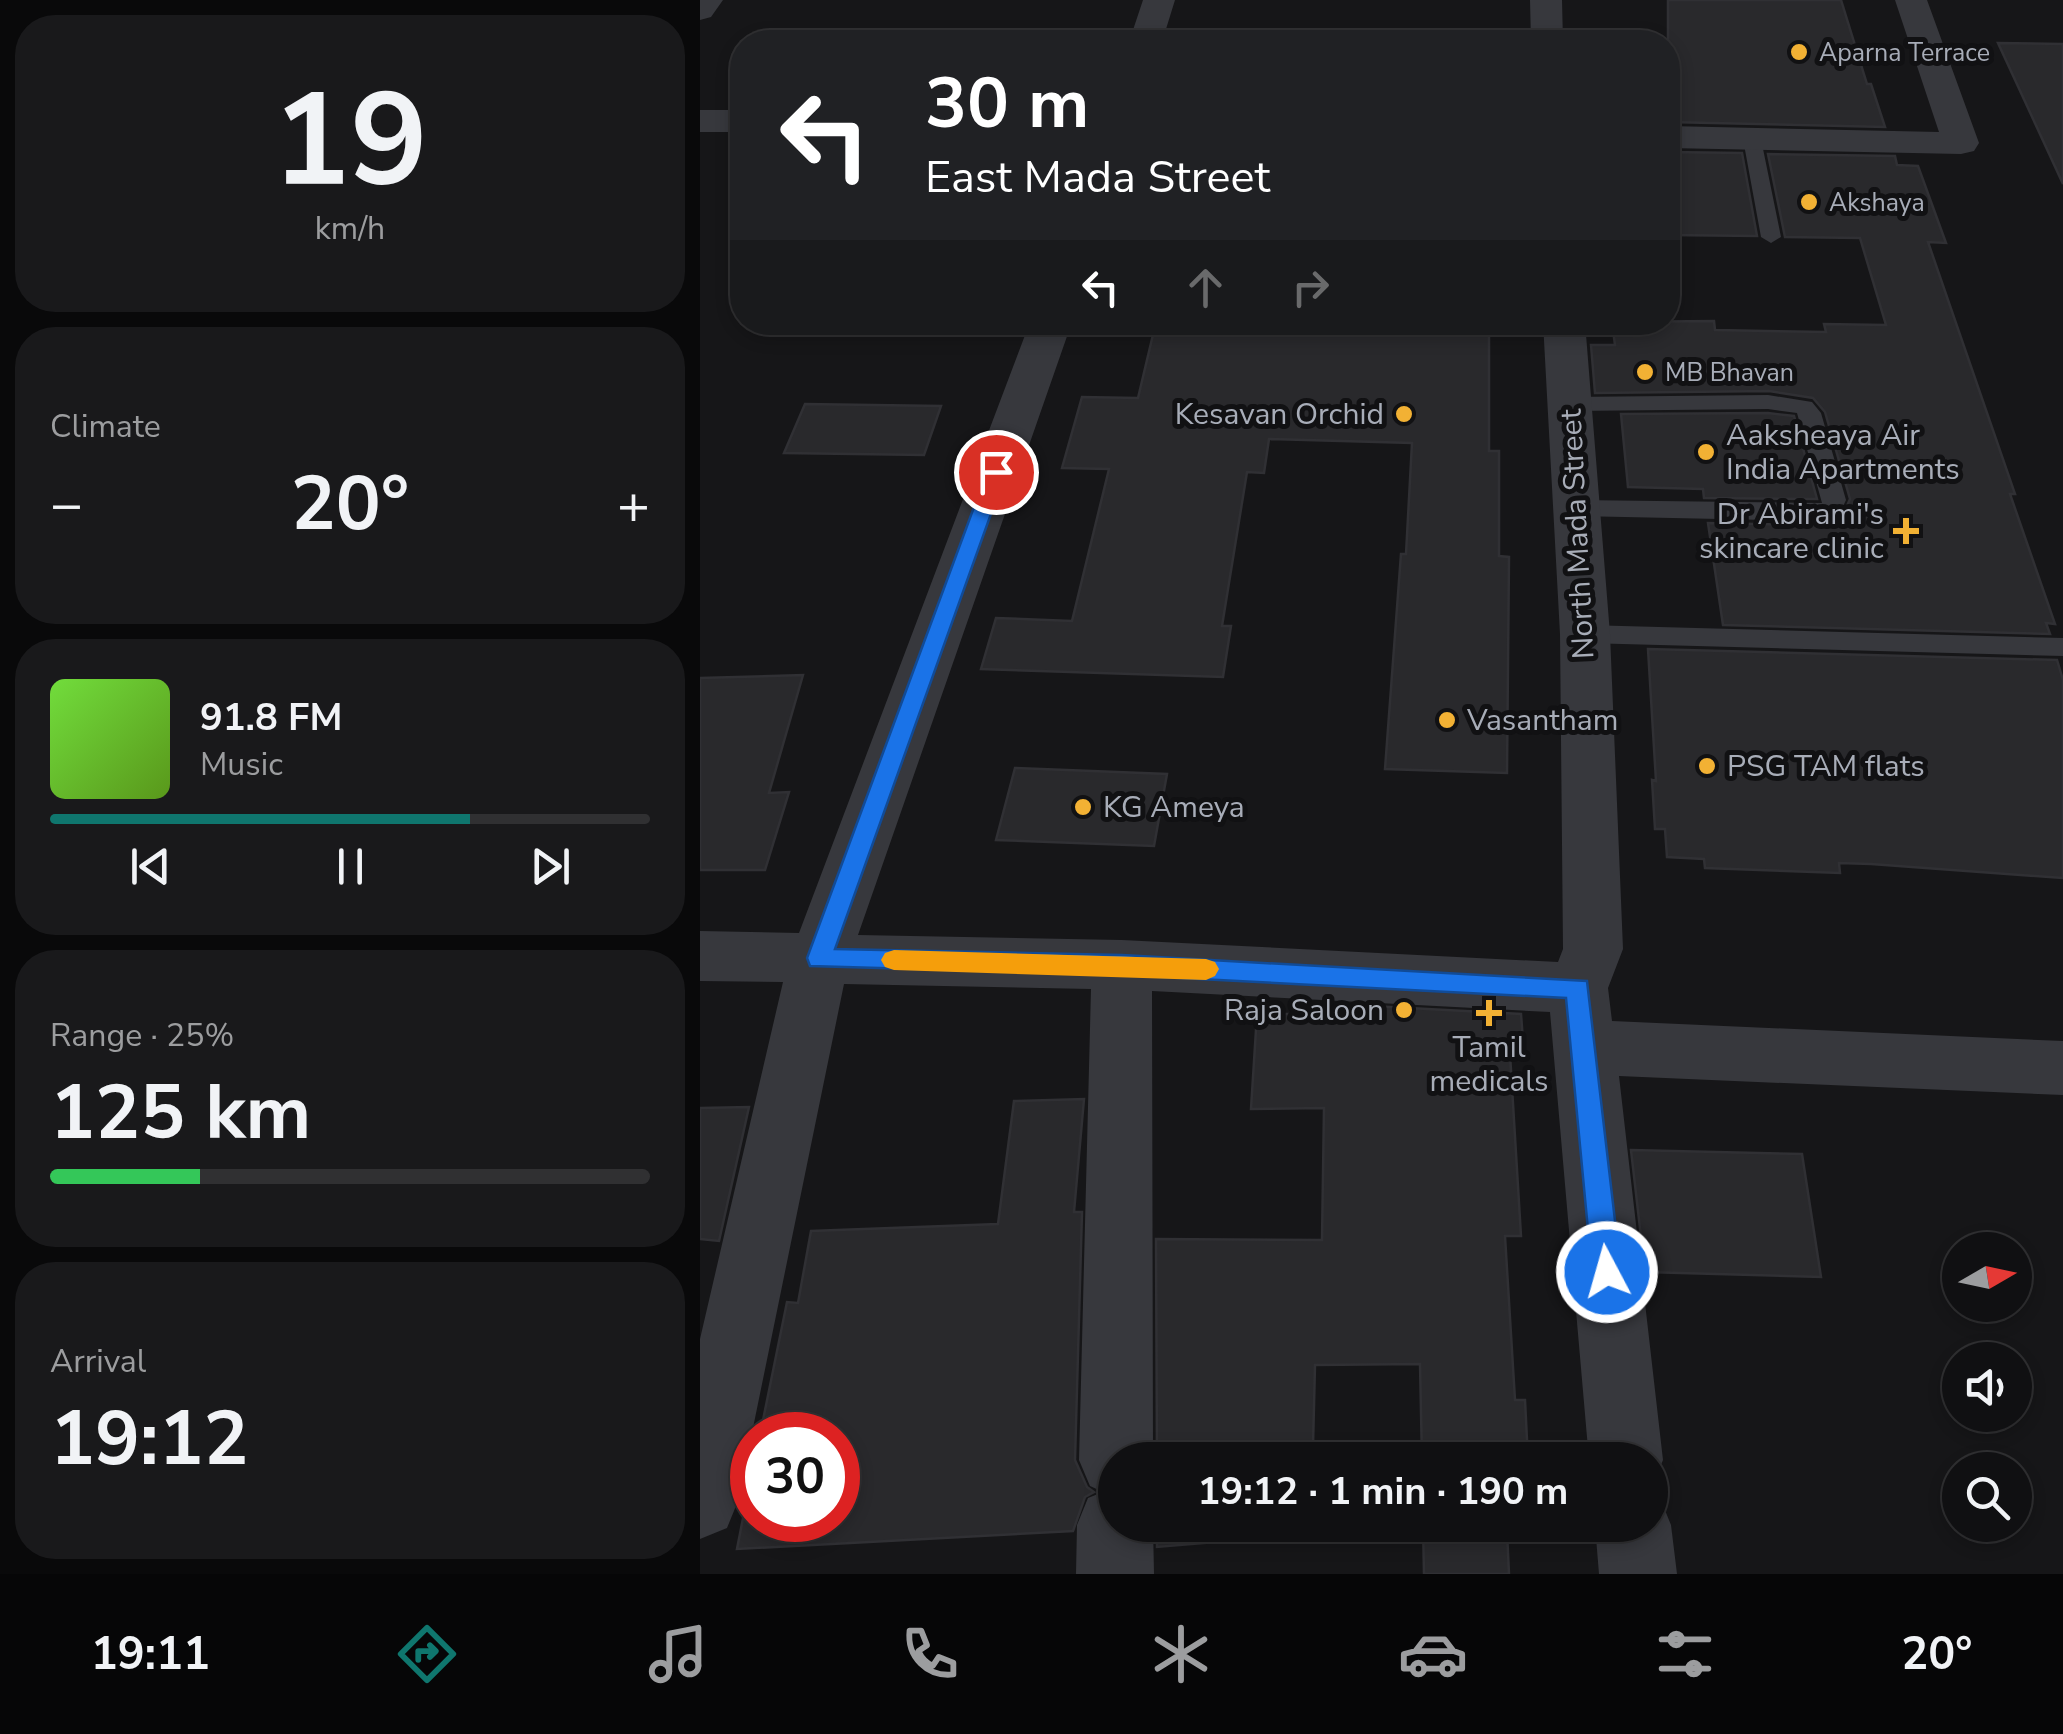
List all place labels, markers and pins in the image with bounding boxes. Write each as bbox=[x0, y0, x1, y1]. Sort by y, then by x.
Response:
place label: Aparna Terrace bbox=[1819, 36, 1990, 70]
marker: Aparna Terrace bbox=[1788, 41, 1810, 63]
place label: Akshaya bbox=[1829, 186, 1925, 220]
marker: Akshaya bbox=[1798, 191, 1820, 213]
place label: MB Bhavan bbox=[1665, 356, 1794, 390]
marker: MB Bhavan bbox=[1634, 361, 1656, 383]
place label: Kesavan Orchid bbox=[1175, 394, 1384, 435]
marker: Kesavan Orchid bbox=[1393, 403, 1415, 425]
place label: Aaksheaya Air India Apartments bbox=[1726, 415, 1960, 490]
pin bbox=[954, 430, 1039, 515]
marker: Aaksheaya Air India Apartments bbox=[1695, 441, 1717, 463]
place label: Dr Abirami's skincare clinic bbox=[1699, 494, 1884, 569]
marker: Dr Abirami's skincare clinic bbox=[1893, 518, 1919, 544]
place label: Vasantham bbox=[1466, 700, 1618, 741]
marker: Vasantham bbox=[1436, 709, 1458, 731]
place label: PSG TAM flats bbox=[1727, 746, 1925, 787]
marker: PSG TAM flats bbox=[1696, 755, 1718, 777]
place label: KG Ameya bbox=[1103, 787, 1245, 828]
marker: KG Ameya bbox=[1072, 796, 1094, 818]
place label: Raja Saloon bbox=[1224, 990, 1384, 1031]
marker: Raja Saloon bbox=[1393, 999, 1415, 1021]
marker: Tamil medicals bbox=[1478, 1002, 1500, 1024]
place label: Tamil medicals bbox=[1430, 1027, 1548, 1102]

